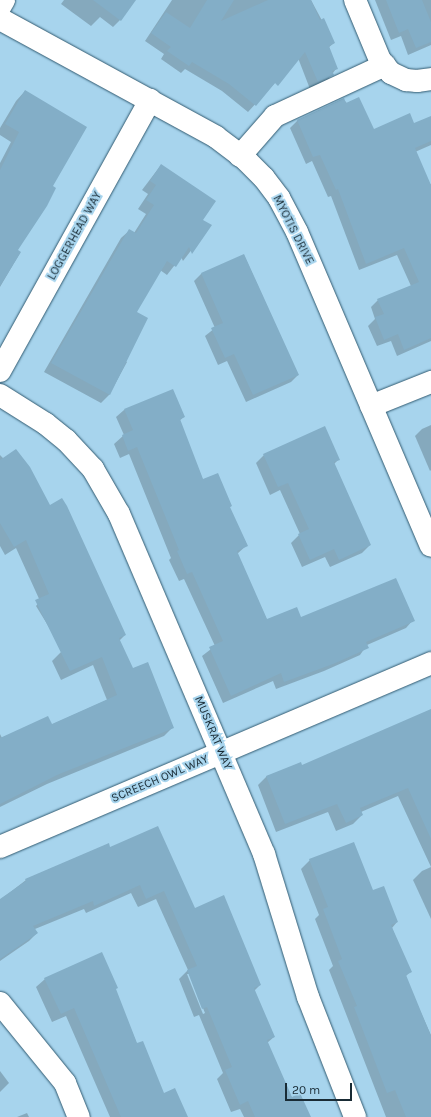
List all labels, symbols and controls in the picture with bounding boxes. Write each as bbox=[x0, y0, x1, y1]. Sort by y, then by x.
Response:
street label: LOGGERHEAD WAY bbox=[45, 189, 105, 283]
street label: MYOTIS DRIVE bbox=[269, 193, 317, 267]
street label: MUSKRAT WAY bbox=[191, 694, 235, 772]
street label: SCREECH OWL WAY bbox=[109, 752, 211, 806]
scale bar bbox=[287, 1075, 354, 1101]
text: 20 m bbox=[292, 1083, 320, 1097]

